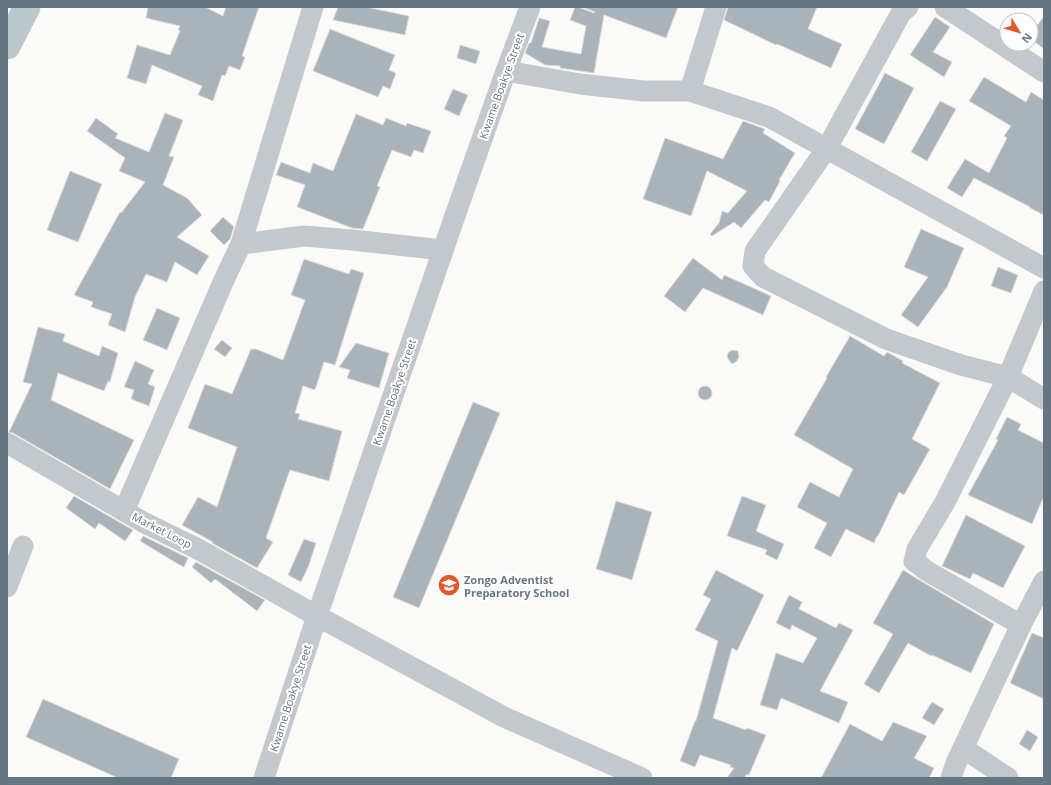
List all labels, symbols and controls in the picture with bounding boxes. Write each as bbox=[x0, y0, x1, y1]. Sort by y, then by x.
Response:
north arrow bbox=[999, 12, 1039, 52]
text: N bbox=[1019, 30, 1036, 47]
street label: Kwame Boakye Street bbox=[475, 31, 527, 141]
street label: Kwame Boakye Street bbox=[369, 337, 419, 447]
street label: Market Loop bbox=[130, 509, 195, 552]
school or university icon: Zongo Adventist Preparatory School bbox=[436, 572, 462, 598]
place label: Zongo Adventist Preparatory School bbox=[464, 572, 569, 600]
street label: Kwame Boakye Street bbox=[266, 643, 314, 753]

